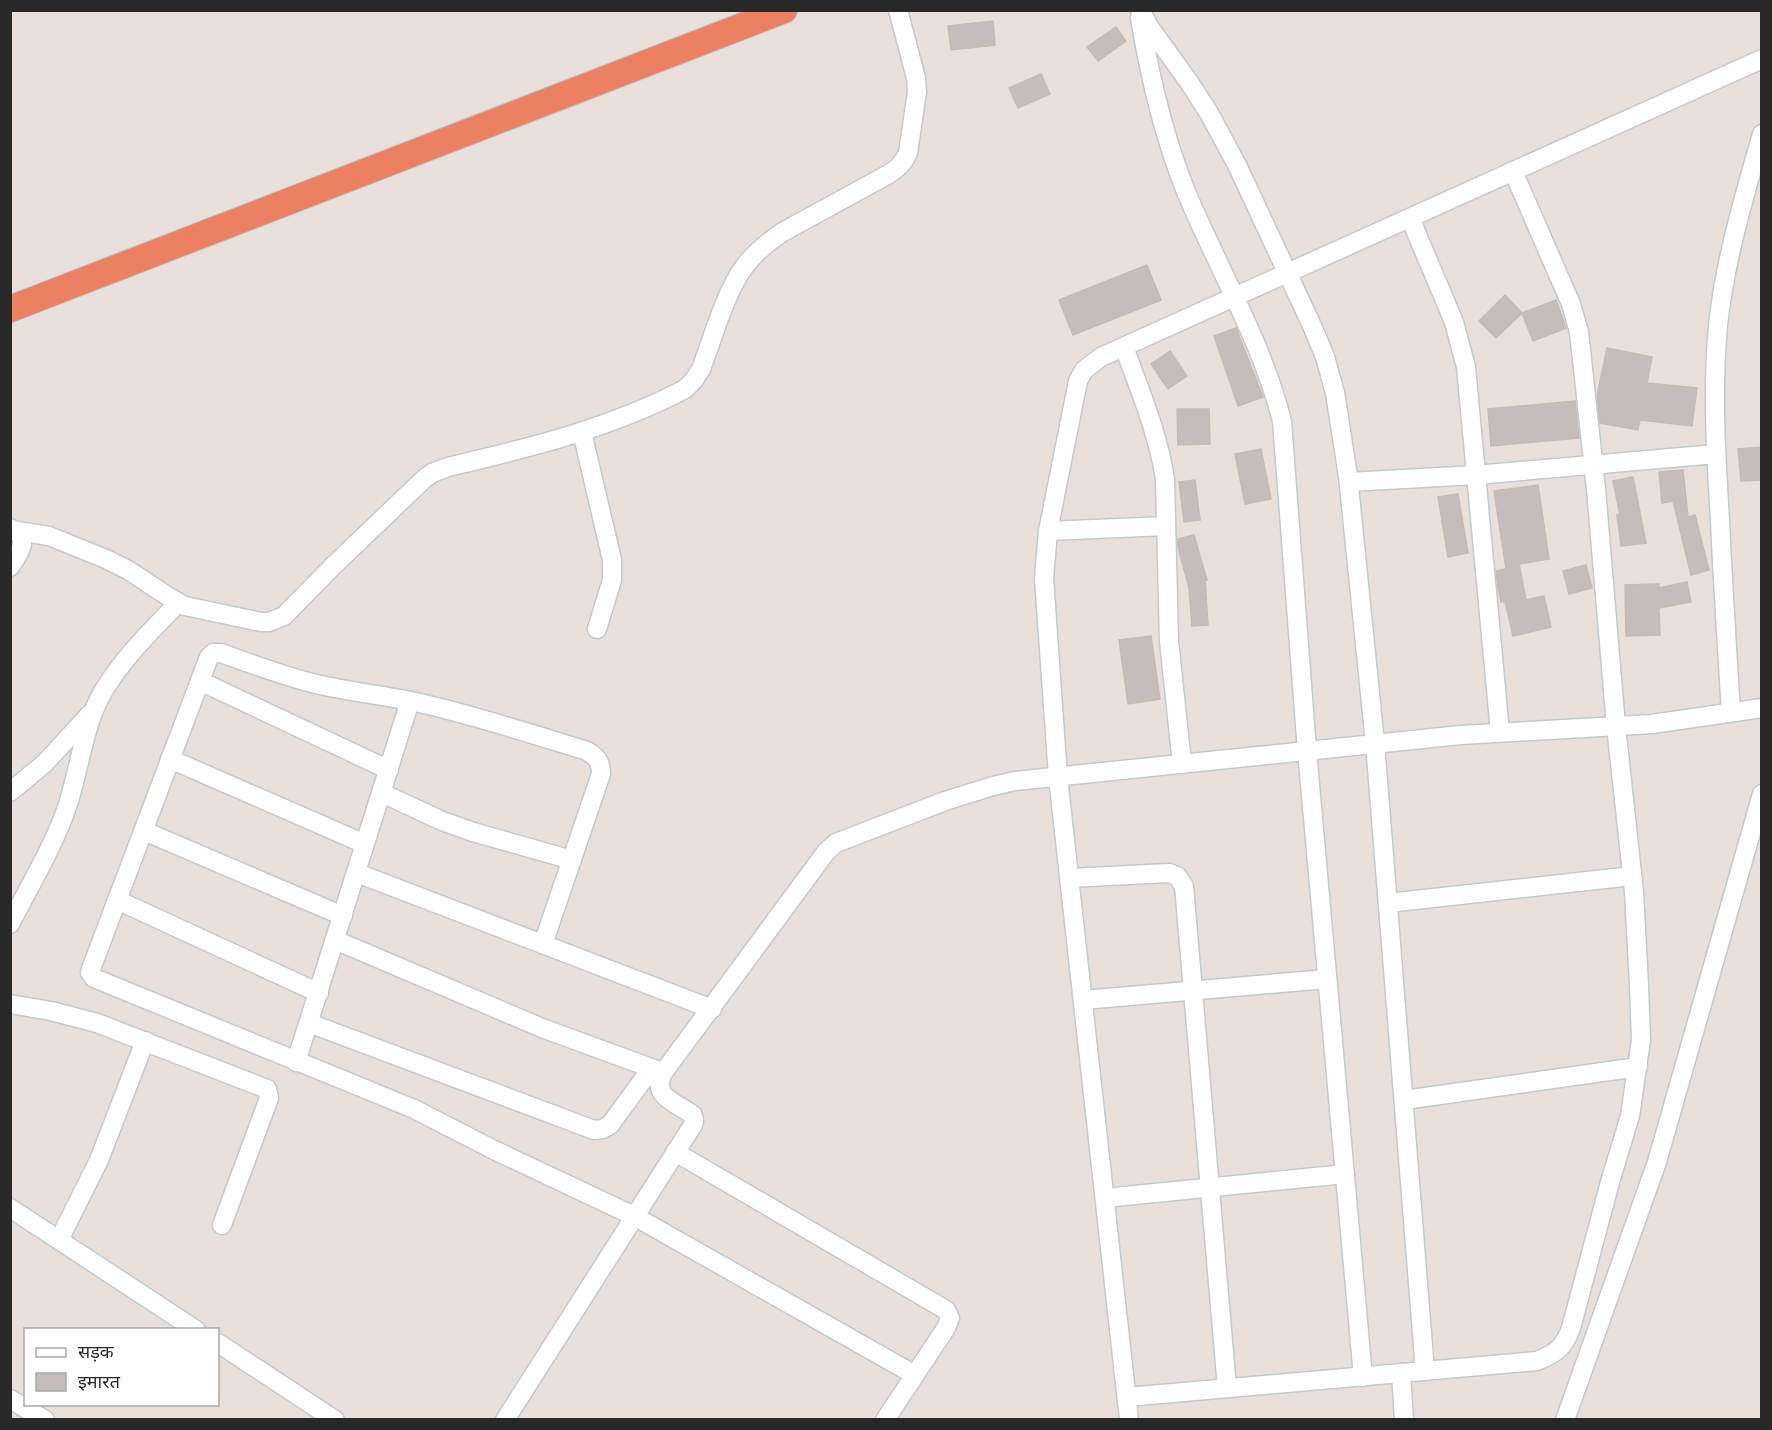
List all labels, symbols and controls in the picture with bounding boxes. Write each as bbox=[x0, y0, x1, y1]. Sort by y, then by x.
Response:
legend bbox=[24, 1328, 219, 1406]
text: सड़क bbox=[78, 1341, 115, 1362]
text: इमारत bbox=[78, 1371, 121, 1392]

